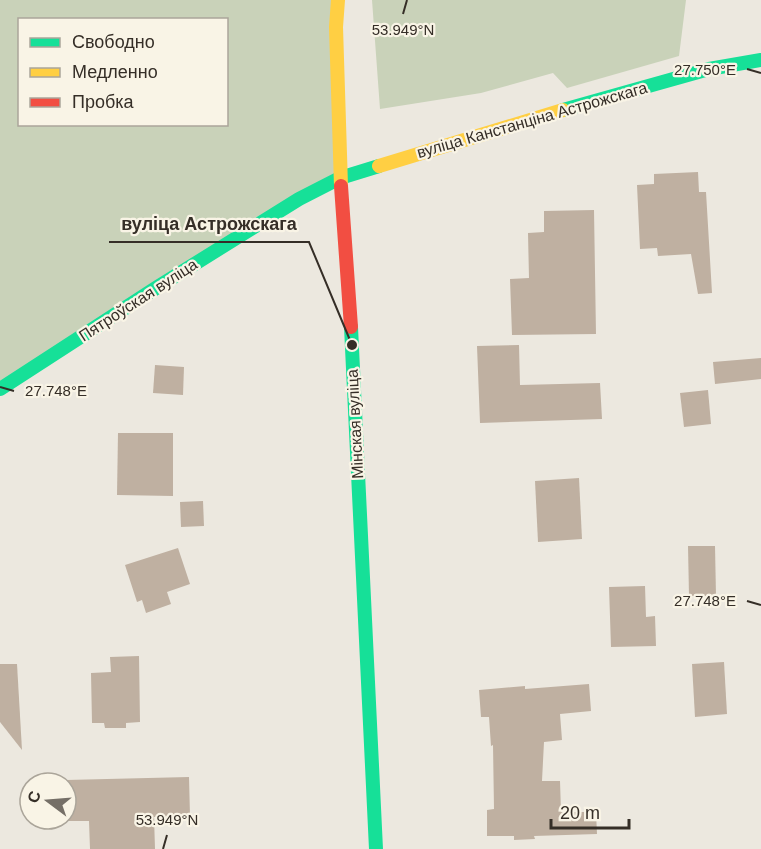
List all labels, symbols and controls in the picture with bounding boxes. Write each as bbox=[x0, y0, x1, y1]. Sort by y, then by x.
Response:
legend bbox=[18, 18, 228, 126]
text: 53.949°N bbox=[372, 21, 434, 38]
text: Свободно bbox=[72, 32, 155, 52]
text: 27.750°E bbox=[674, 61, 736, 78]
text: Медленно bbox=[72, 62, 158, 82]
street label: вуліца Канстанціна Астрожскага bbox=[415, 79, 649, 161]
text: Пробка bbox=[72, 92, 135, 112]
callout: вуліца Астрожскага bbox=[109, 206, 309, 242]
text: вуліца Астрожскага bbox=[121, 214, 298, 234]
street label: Пятроўская вуліца bbox=[76, 255, 200, 345]
street label: Мінская вуліца bbox=[344, 369, 366, 479]
text: 27.748°E bbox=[25, 382, 87, 399]
text: 27.748°E bbox=[674, 592, 736, 609]
north arrow bbox=[18, 771, 78, 831]
text: С bbox=[24, 789, 44, 805]
scale bar bbox=[551, 792, 629, 830]
text: 20 m bbox=[560, 803, 600, 823]
text: 53.949°N bbox=[136, 811, 198, 828]

